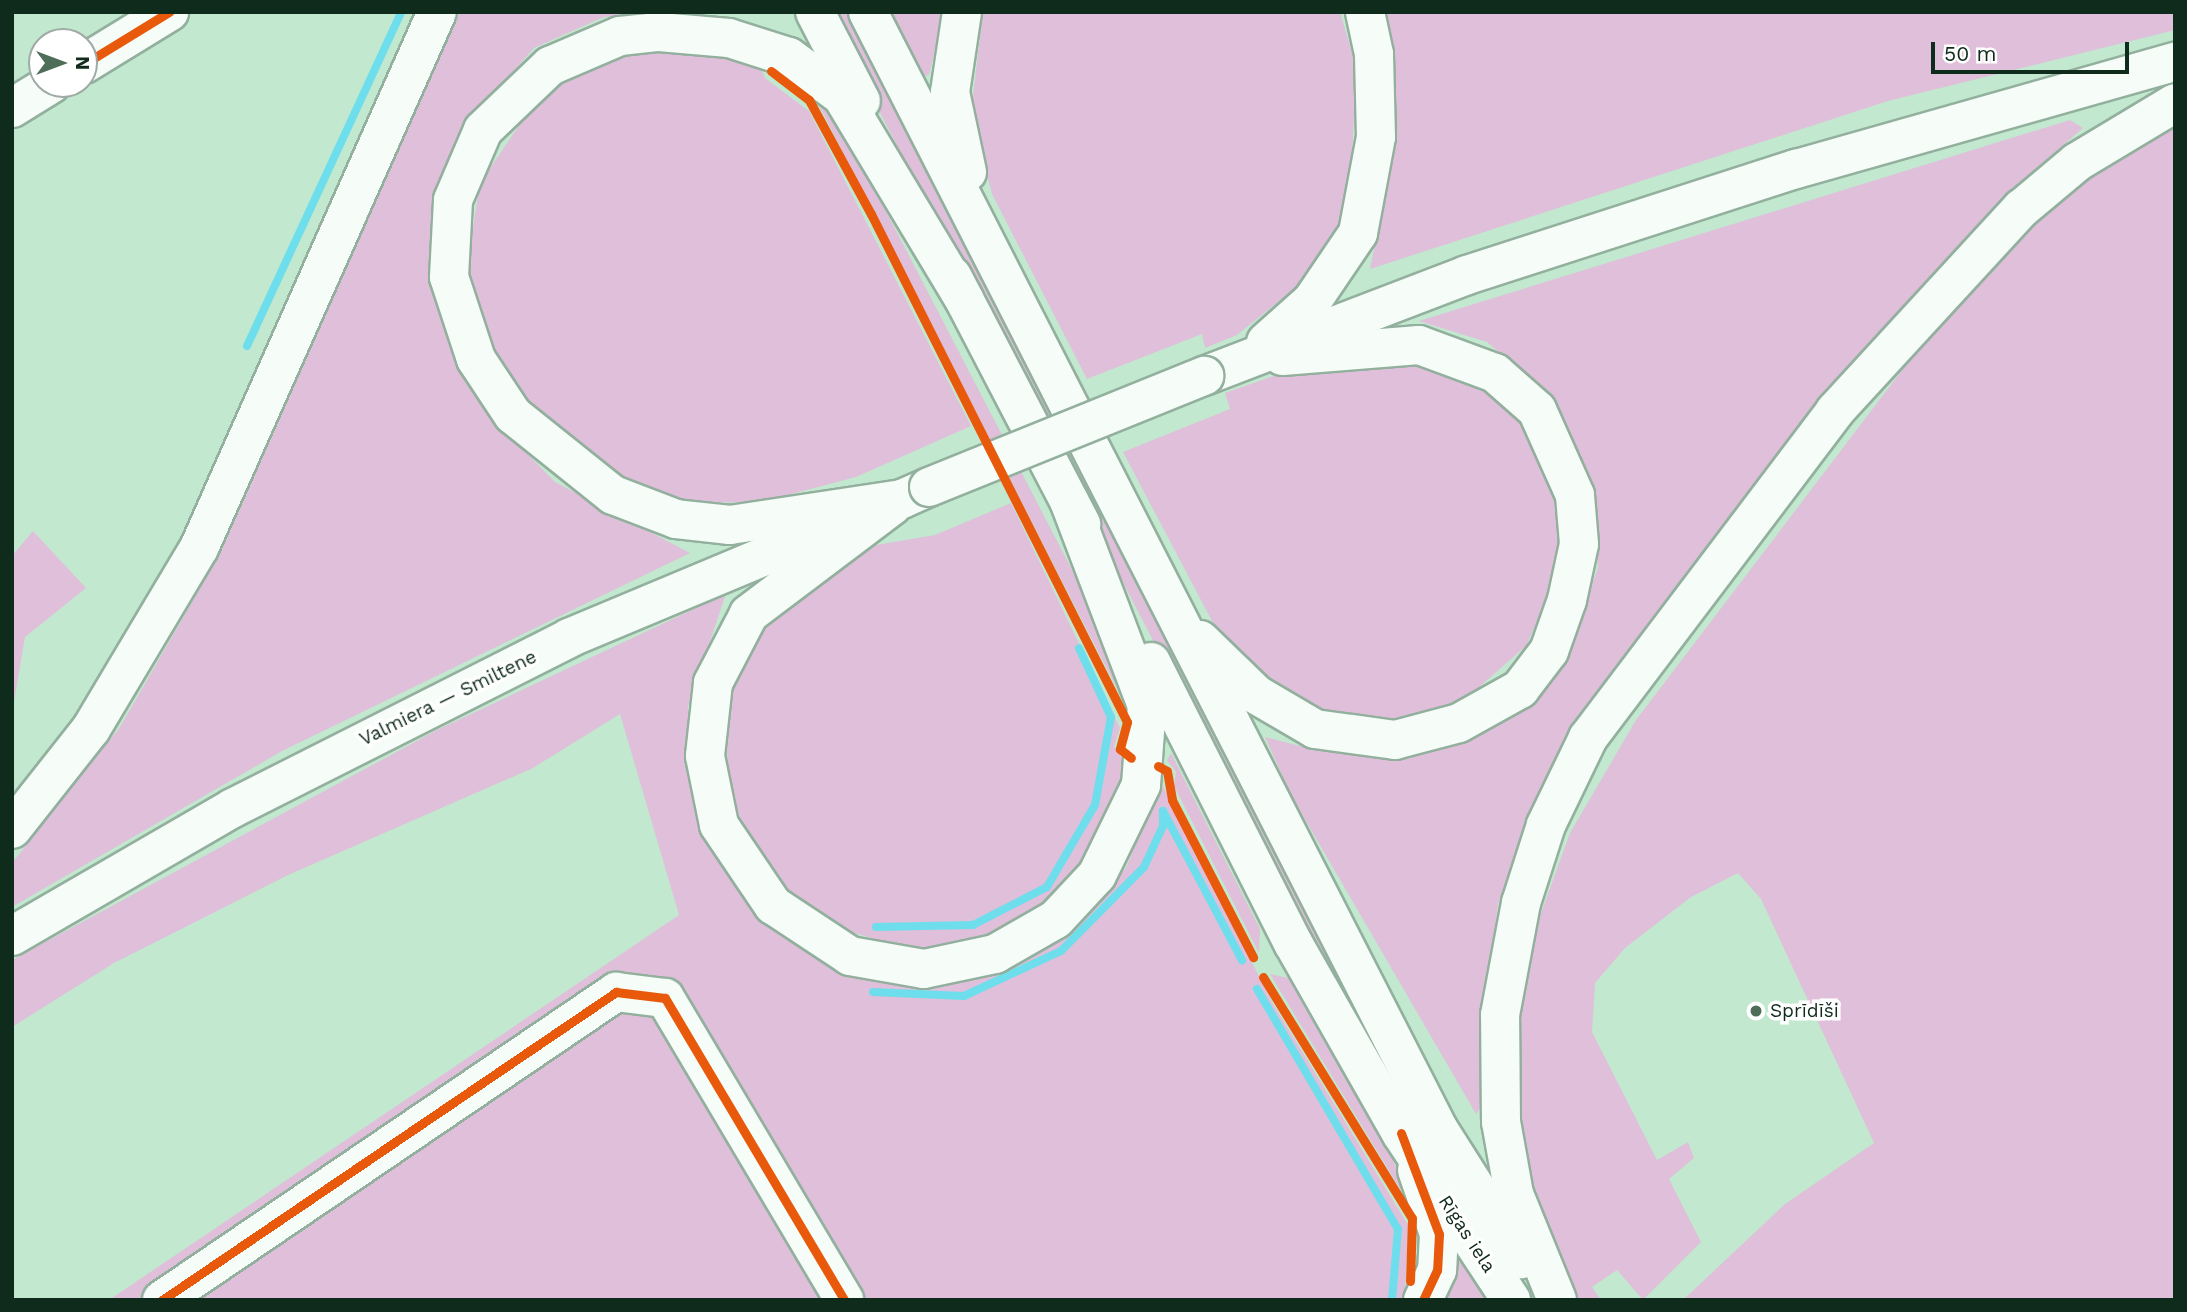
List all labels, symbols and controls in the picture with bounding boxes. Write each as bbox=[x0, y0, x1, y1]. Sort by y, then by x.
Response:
north arrow bbox=[28, 28, 98, 98]
scale bar bbox=[1935, 28, 2133, 72]
text: 50 m bbox=[1944, 41, 1996, 66]
text: N bbox=[71, 56, 94, 70]
street label: Valmiera — Smiltene bbox=[356, 645, 540, 751]
place label: Sprīdīši bbox=[1770, 1000, 1839, 1022]
marker: Sprīdīši bbox=[1748, 1003, 1764, 1019]
street label: Rīgas iela bbox=[1434, 1191, 1500, 1277]

